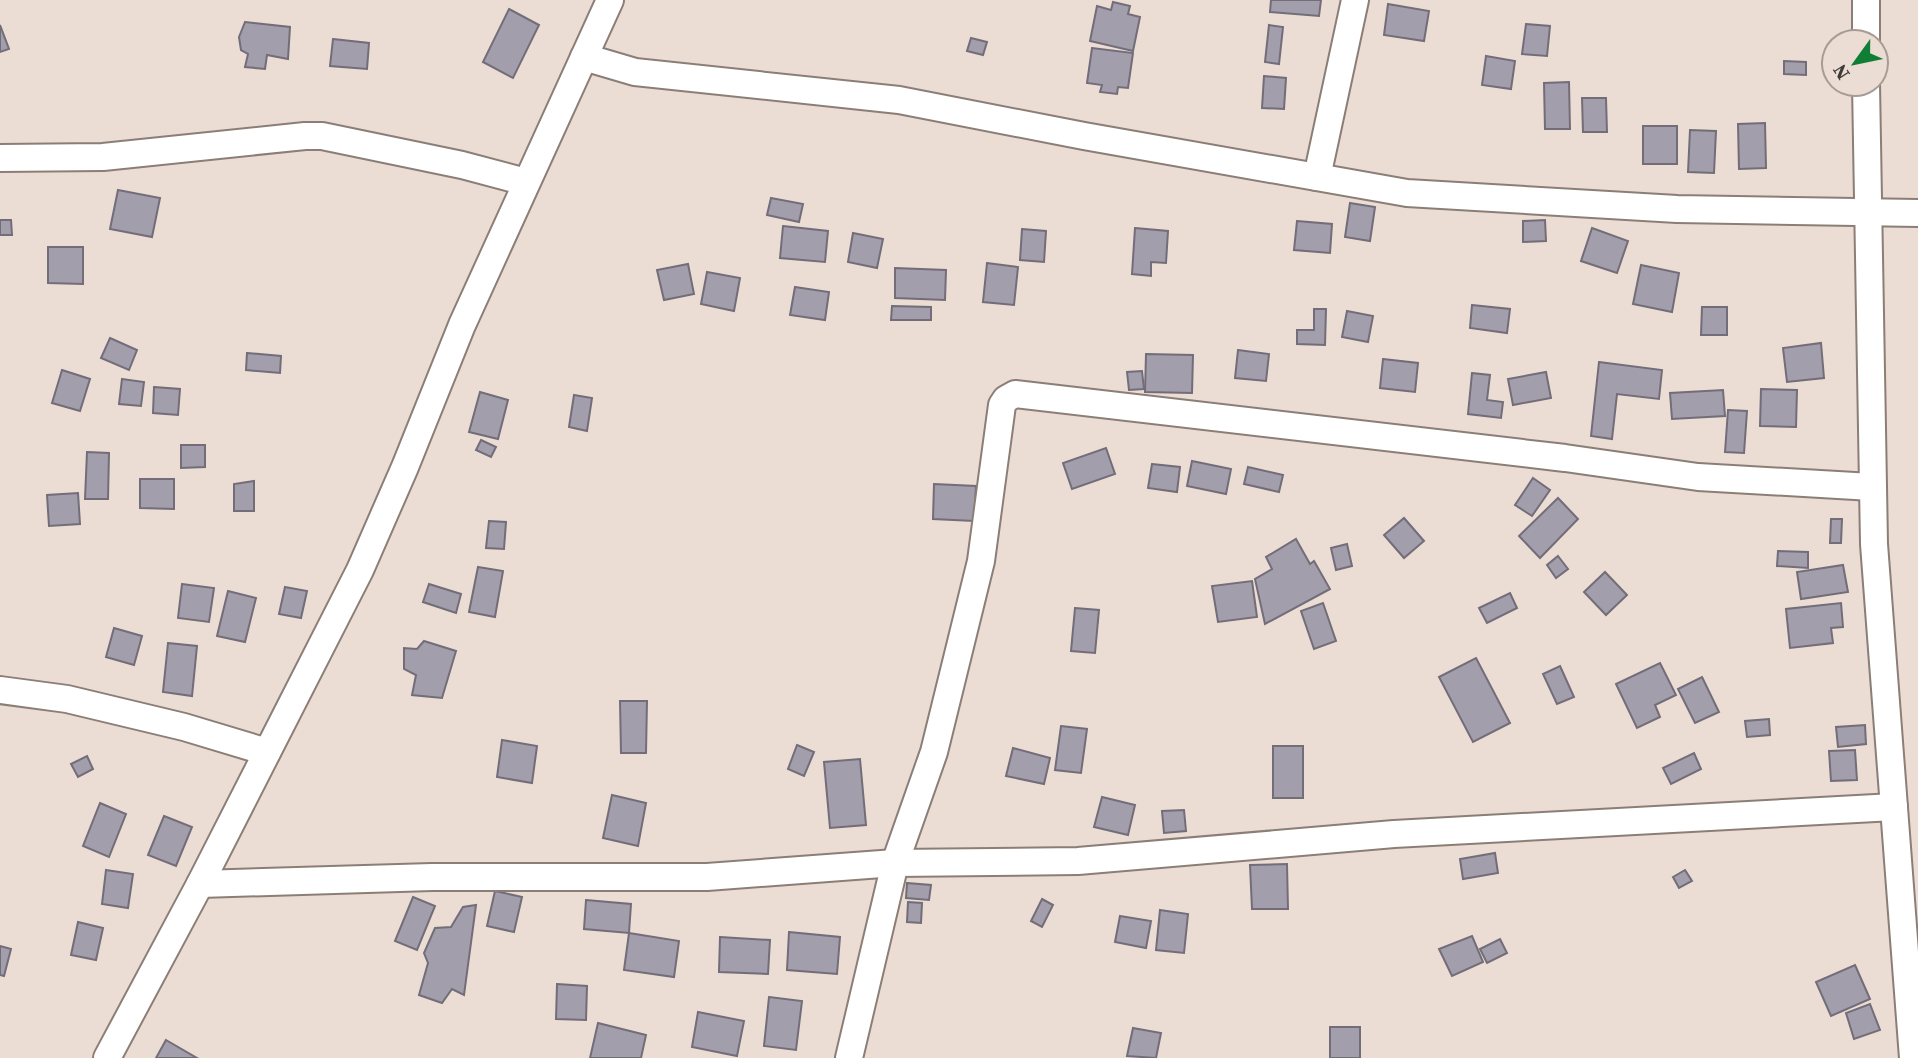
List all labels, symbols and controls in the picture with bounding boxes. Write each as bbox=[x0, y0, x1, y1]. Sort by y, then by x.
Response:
north arrow bbox=[1820, 28, 1890, 98]
text: N bbox=[1826, 59, 1855, 85]

